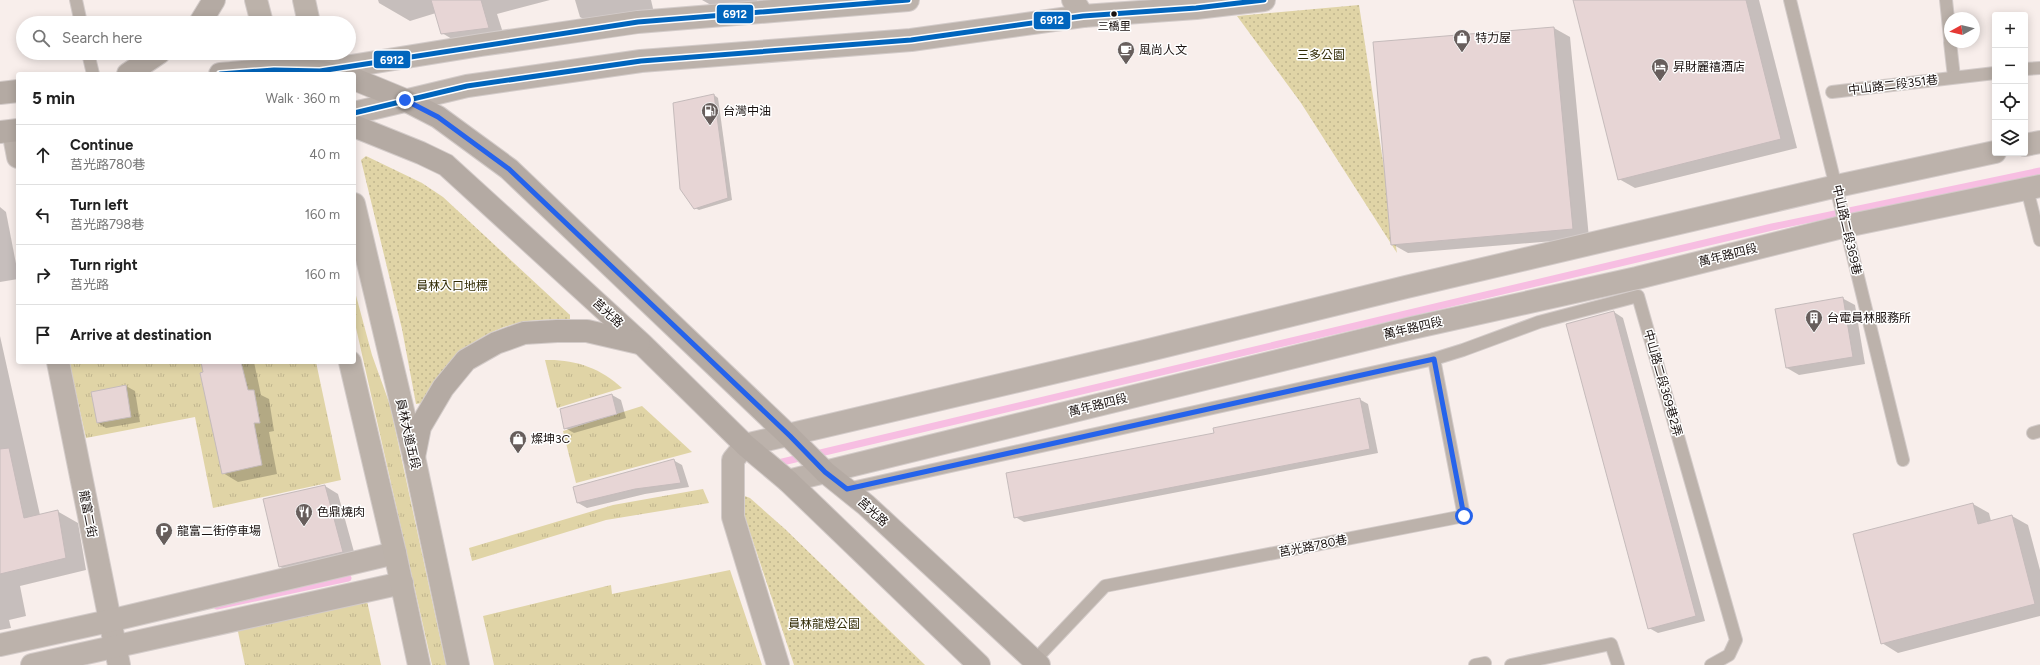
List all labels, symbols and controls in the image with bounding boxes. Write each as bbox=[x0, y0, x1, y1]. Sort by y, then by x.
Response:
line badge: 6912 bbox=[716, 4, 754, 24]
text: 6912 bbox=[723, 8, 747, 21]
marker: 三橋里 bbox=[1109, 9, 1119, 19]
line badge: 6912 bbox=[1033, 11, 1071, 30]
north arrow bbox=[1944, 12, 1980, 48]
map controls bbox=[1992, 12, 2028, 156]
button: + bbox=[1992, 12, 2028, 48]
text: 6912 bbox=[1040, 14, 1064, 27]
search box bbox=[16, 16, 356, 60]
place label: 三橋里 bbox=[1098, 20, 1131, 33]
icon: search bbox=[30, 27, 52, 49]
shop icon: 特力屋 bbox=[1452, 28, 1472, 53]
text: Search here bbox=[62, 29, 142, 47]
place label: 特力屋 bbox=[1475, 31, 1511, 45]
cafe icon: 風尚人文 bbox=[1116, 40, 1136, 65]
place label: 風尚人文 bbox=[1139, 43, 1187, 57]
park label: 三多公園 bbox=[1297, 48, 1345, 62]
button: − bbox=[1992, 48, 2028, 84]
line badge: 6912 bbox=[373, 50, 411, 69]
text: 6912 bbox=[380, 54, 404, 67]
hotel icon: 昇財麗禧酒店 bbox=[1650, 57, 1670, 82]
place label: 昇財麗禧酒店 bbox=[1673, 60, 1745, 74]
street label: 中山路二段351巷 bbox=[1847, 73, 1939, 97]
button: locate bbox=[1992, 84, 2028, 120]
text: 5 min bbox=[32, 88, 75, 108]
text: Walk · 360 m bbox=[265, 91, 340, 106]
route end bbox=[396, 91, 414, 109]
fuel station icon: 台灣中油 bbox=[700, 101, 720, 126]
place label: 台灣中油 bbox=[723, 104, 771, 118]
button: layers bbox=[1992, 120, 2028, 156]
text: Continue bbox=[70, 136, 133, 154]
icon: ahead bbox=[32, 144, 54, 166]
text: 40 m bbox=[309, 147, 340, 162]
text: 莒光路780巷 bbox=[70, 157, 145, 172]
street label: 中山路二段369巷 bbox=[1830, 184, 1864, 276]
text: Turn left bbox=[70, 196, 128, 214]
icon: left bbox=[32, 204, 54, 226]
text: 160 m bbox=[305, 207, 340, 222]
text: 莒光路798巷 bbox=[70, 217, 144, 232]
street label: 萬年路四段 bbox=[1697, 241, 1759, 269]
text: Turn right bbox=[70, 256, 138, 274]
icon: right bbox=[32, 264, 54, 286]
text: 160 m bbox=[305, 267, 340, 282]
text: 莒光路 bbox=[70, 277, 109, 292]
park label: 員林入口地標 bbox=[416, 279, 488, 293]
street label: 莒光路 bbox=[590, 296, 626, 330]
building icon: 台電員林服務所 bbox=[1804, 308, 1824, 333]
place label: 台電員林服務所 bbox=[1827, 311, 1911, 325]
street label: 萬年路四段 bbox=[1382, 314, 1444, 342]
icon: arrive bbox=[32, 324, 54, 346]
text: Arrive at destination bbox=[70, 326, 211, 344]
street label: 中山路二段369巷2弄 bbox=[1641, 328, 1685, 438]
street label: 萬年路四段 bbox=[1067, 391, 1129, 419]
street label: 員林大道五段 bbox=[393, 397, 423, 471]
shop icon: 燦坤3C bbox=[508, 429, 528, 454]
place label: 燦坤3C bbox=[531, 432, 571, 446]
street label: 龍富二街 bbox=[77, 489, 99, 539]
street label: 莒光路 bbox=[855, 495, 891, 529]
restaurant icon: 色鼎燒肉 bbox=[294, 502, 314, 527]
place label: 色鼎燒肉 bbox=[317, 505, 365, 519]
route start bbox=[1455, 507, 1473, 525]
parking icon: 龍富二街停車場 bbox=[154, 521, 174, 546]
place label: 龍富二街停車場 bbox=[177, 524, 261, 538]
street label: 莒光路780巷 bbox=[1278, 532, 1348, 560]
park label: 員林龍燈公園 bbox=[788, 617, 860, 631]

